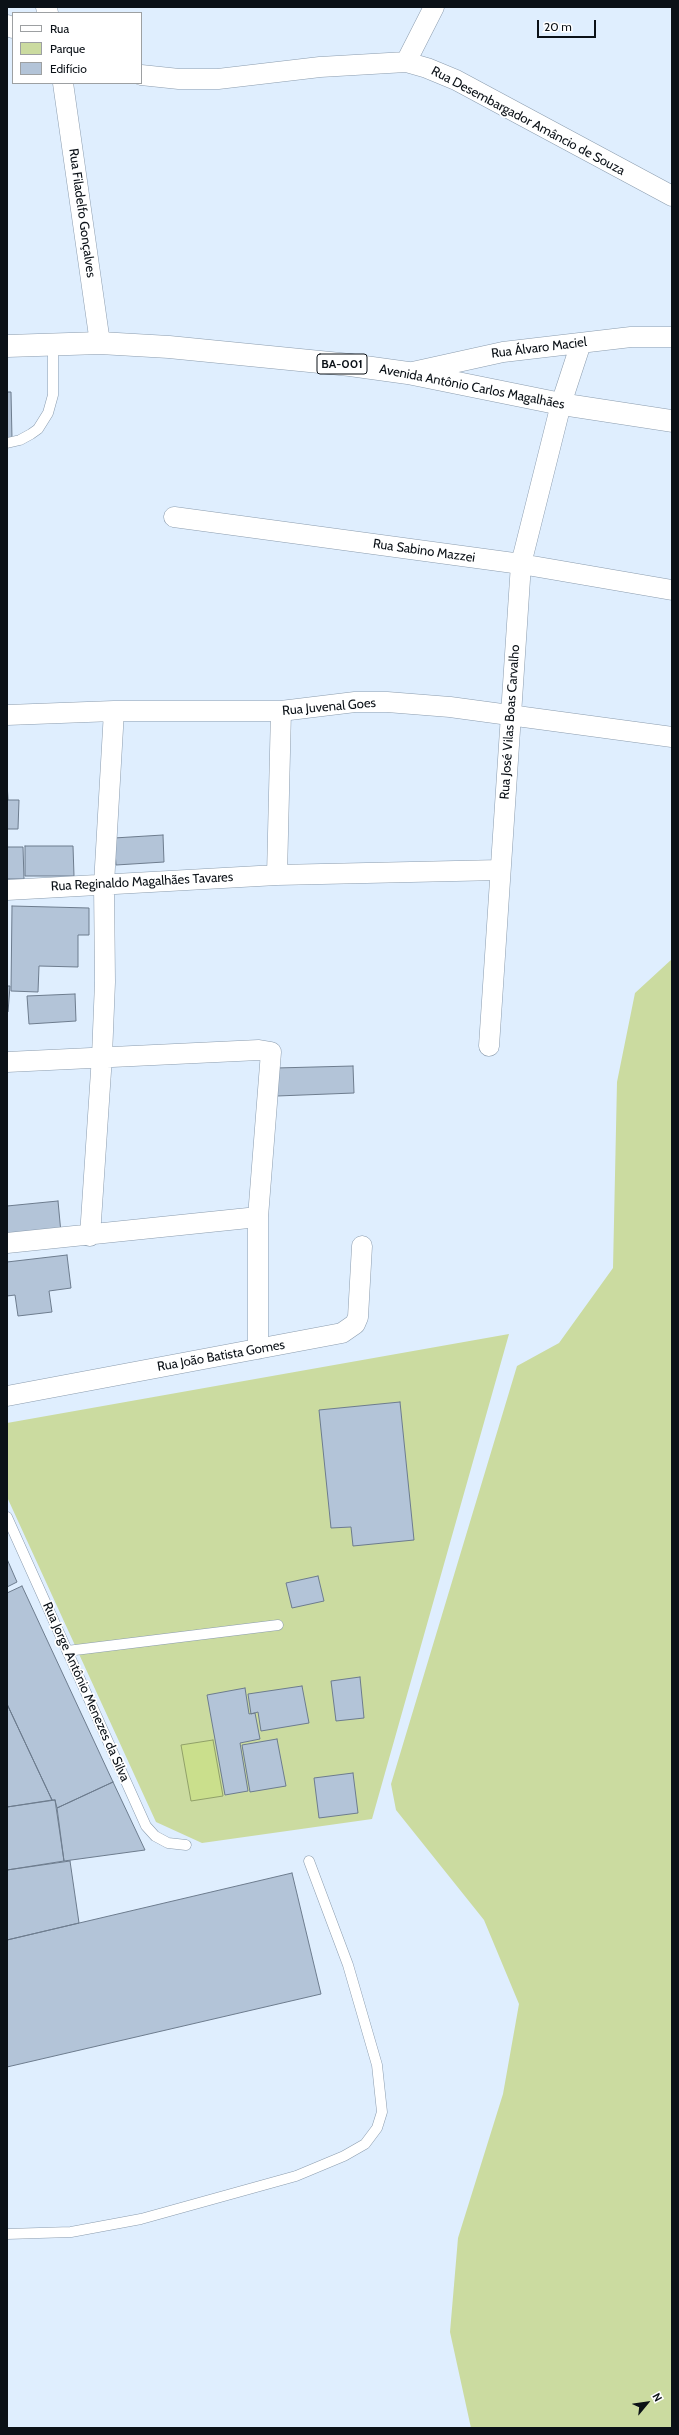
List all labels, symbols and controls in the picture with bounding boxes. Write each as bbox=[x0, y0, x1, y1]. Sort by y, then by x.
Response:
legend bbox=[12, 12, 142, 84]
scale bar bbox=[539, 12, 598, 38]
text: 20 m bbox=[544, 19, 572, 34]
text: Rua bbox=[50, 21, 69, 36]
text: Parque bbox=[50, 41, 85, 56]
text: Edifício bbox=[50, 61, 87, 76]
street label: Rua Desembargador Amâncio de Souza bbox=[428, 63, 628, 179]
street label: Rua Filadelfo Gonçalves bbox=[65, 147, 99, 279]
street label: Rua Álvaro Maciel bbox=[490, 334, 588, 362]
road number: BA-001 bbox=[317, 354, 367, 374]
street label: Avenida Antônio Carlos Magalhães bbox=[378, 361, 566, 413]
street label: Rua Sabino Mazzei bbox=[372, 536, 476, 566]
street label: Rua José Vilas Boas Carvalho bbox=[497, 644, 523, 800]
street label: Rua Juvenal Goes bbox=[282, 695, 376, 719]
street label: Rua Reginaldo Magalhães Tavares bbox=[50, 869, 234, 895]
street label: Rua João Batista Gomes bbox=[156, 1337, 286, 1375]
street label: Rua Jorge Antônio Menezes da Silva bbox=[39, 1600, 133, 1784]
north arrow bbox=[627, 2383, 667, 2423]
text: N bbox=[649, 2390, 666, 2404]

